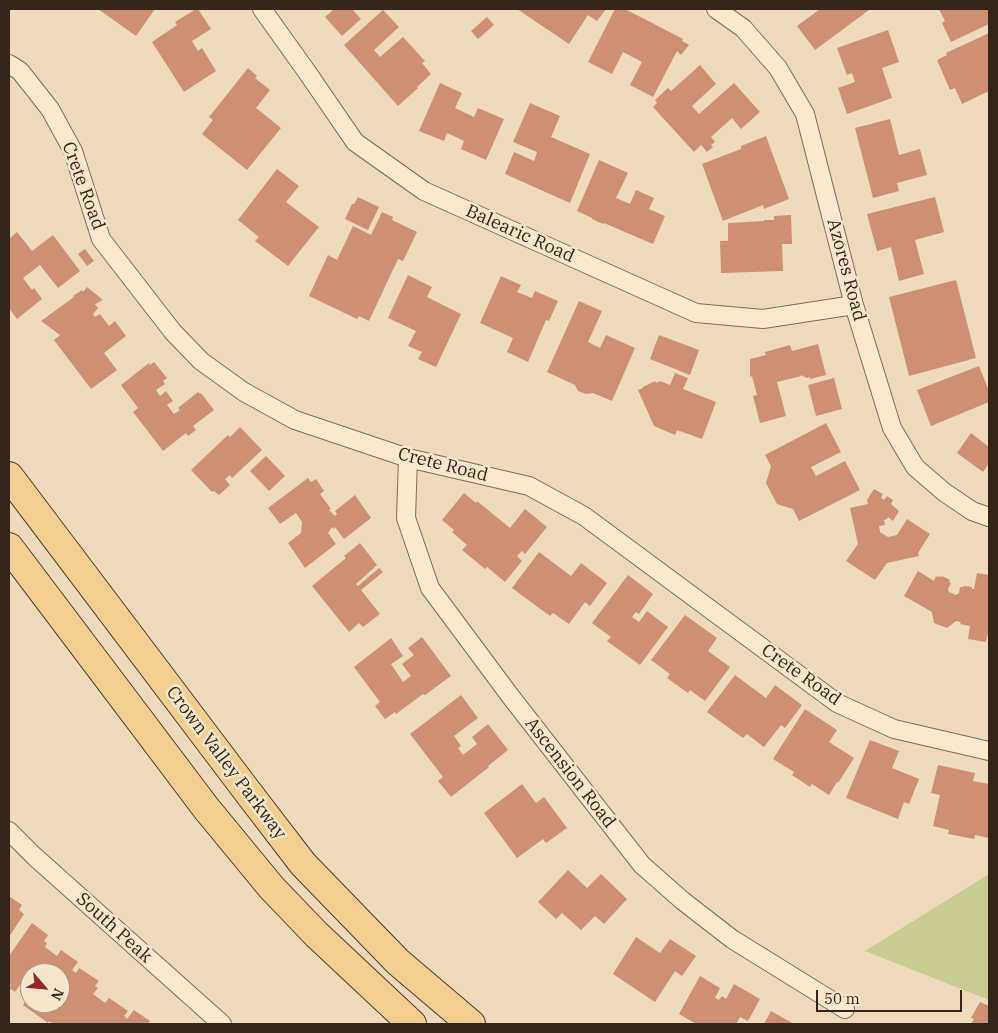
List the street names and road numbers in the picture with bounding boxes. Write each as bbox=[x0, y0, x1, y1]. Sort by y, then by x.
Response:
street label: Crete Road bbox=[57, 139, 109, 233]
street label: Balearic Road bbox=[462, 200, 578, 268]
street label: Azores Road bbox=[822, 216, 870, 324]
street label: Crete Road bbox=[396, 443, 490, 487]
street label: Crete Road bbox=[757, 640, 845, 710]
street label: Crown Valley Parkway bbox=[161, 682, 291, 844]
street label: Ascension Road bbox=[520, 713, 620, 833]
street label: South Peak bbox=[72, 888, 156, 968]

